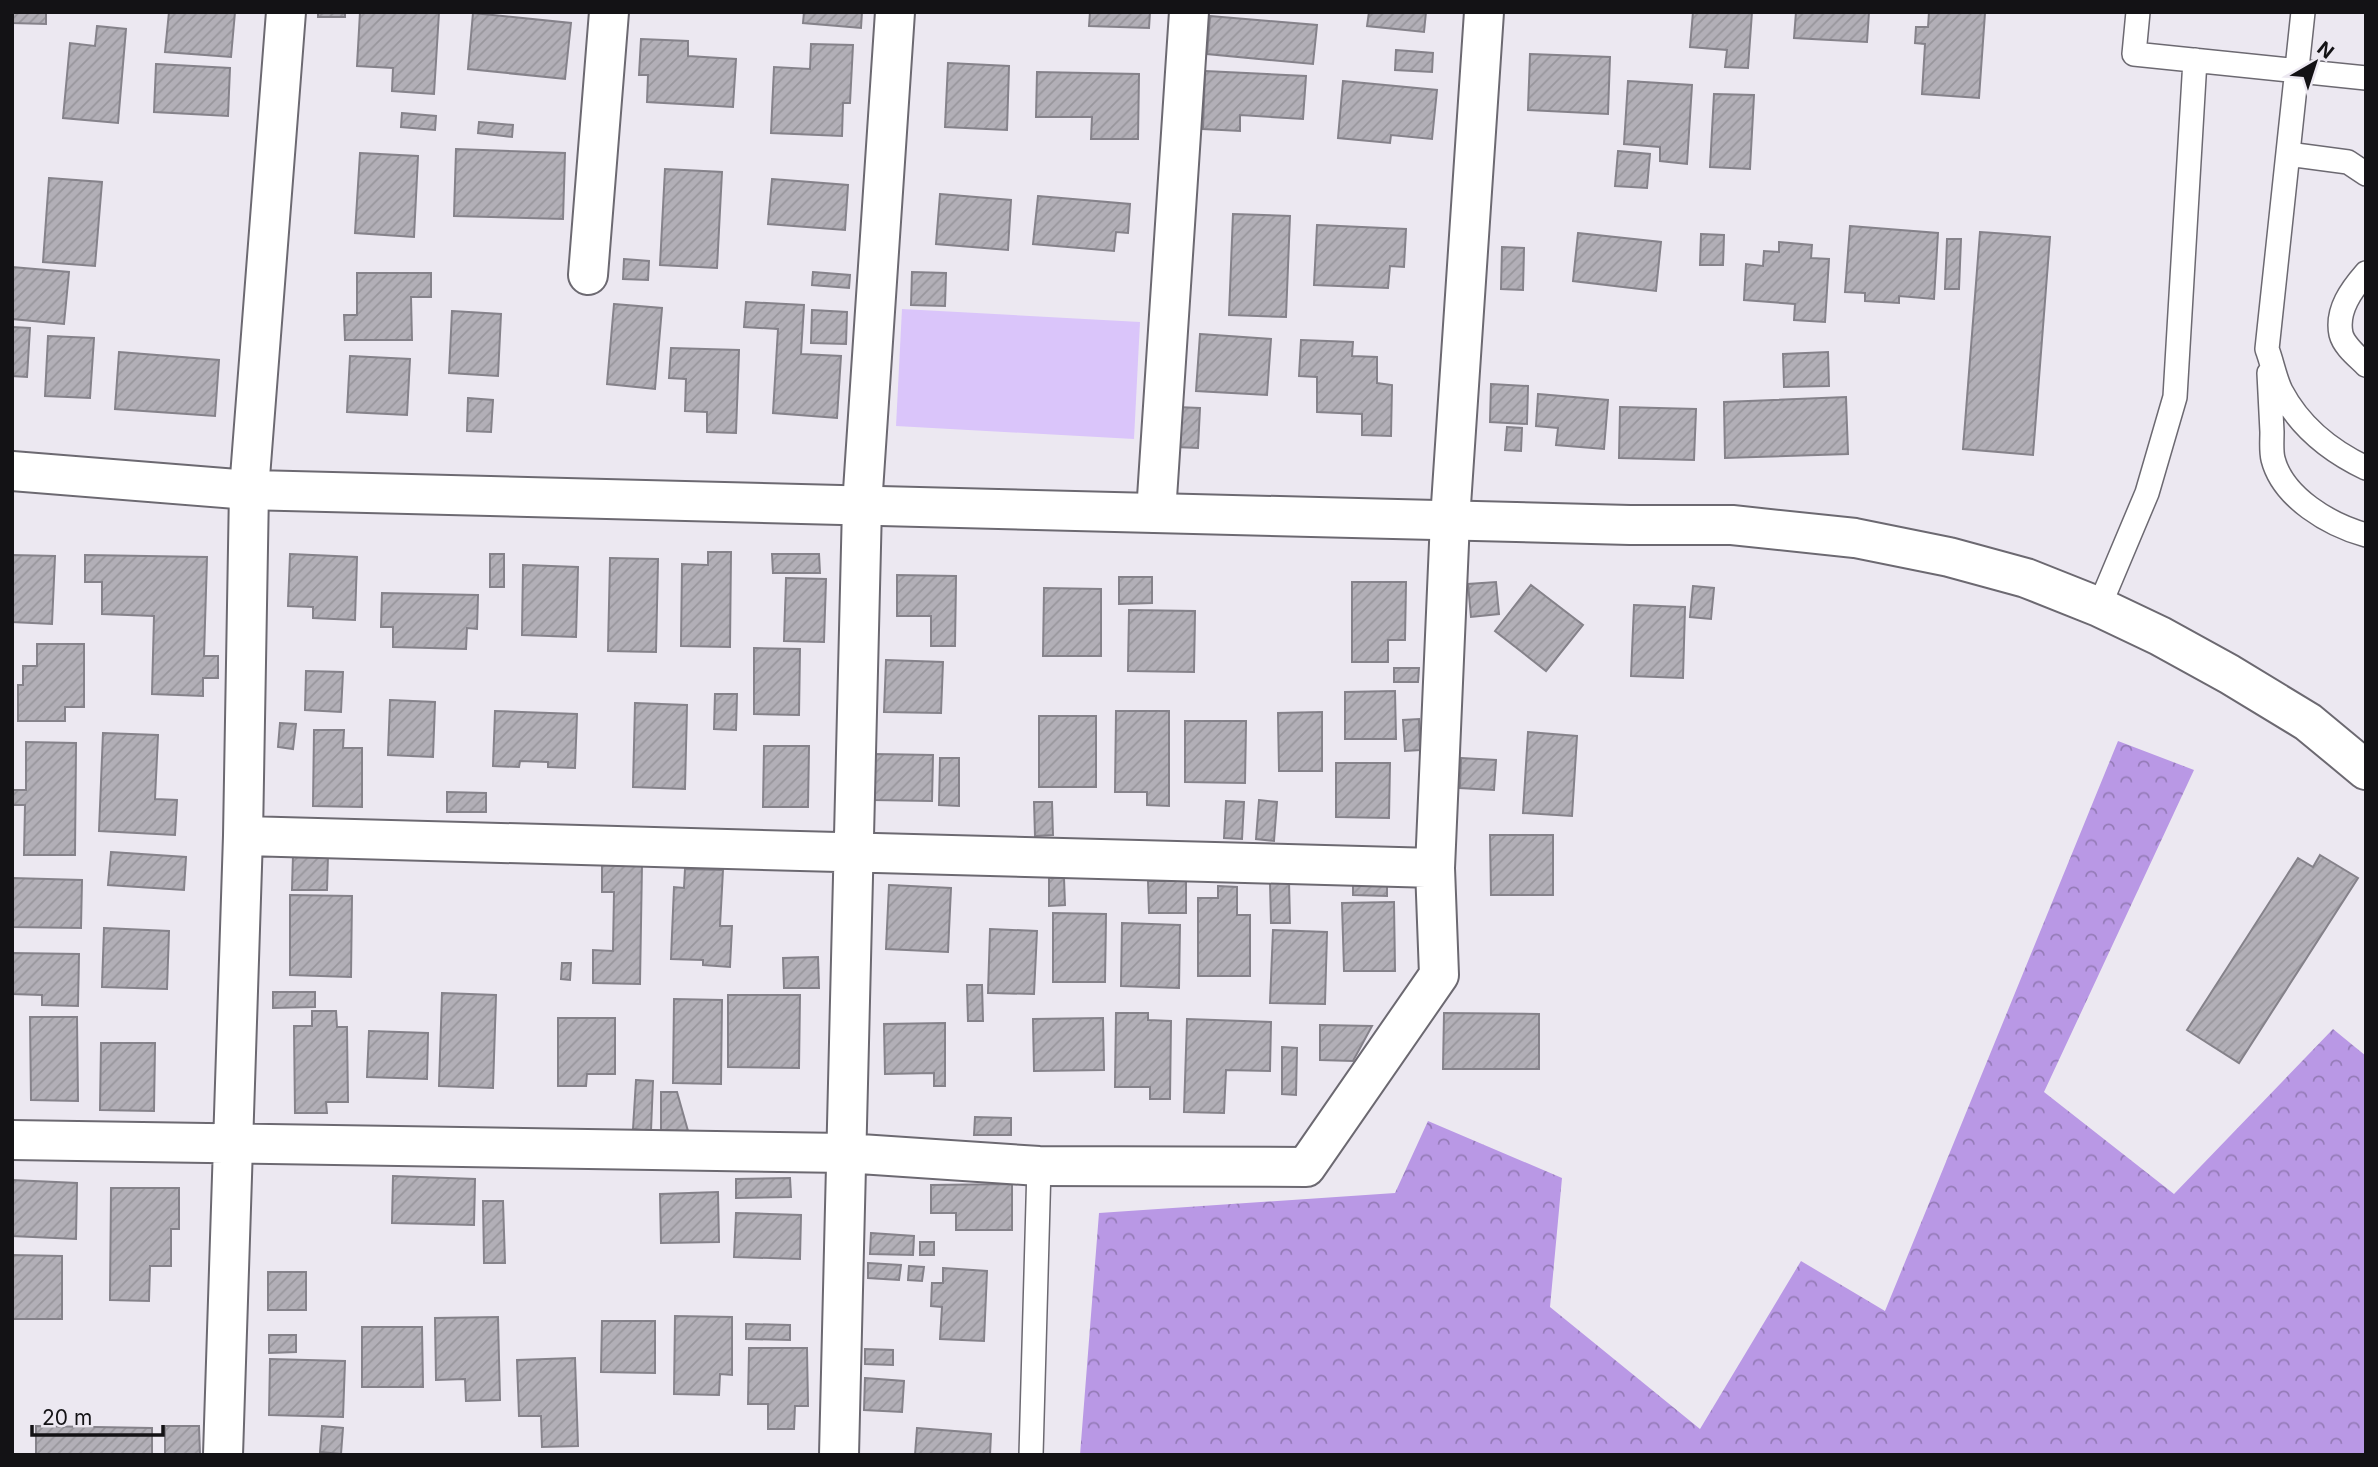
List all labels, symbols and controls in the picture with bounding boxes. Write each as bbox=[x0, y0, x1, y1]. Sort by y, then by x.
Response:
north arrow bbox=[2280, 28, 2350, 98]
text: N bbox=[2313, 37, 2338, 64]
scale bar bbox=[32, 1394, 163, 1438]
text: 20 m bbox=[42, 1405, 92, 1430]

